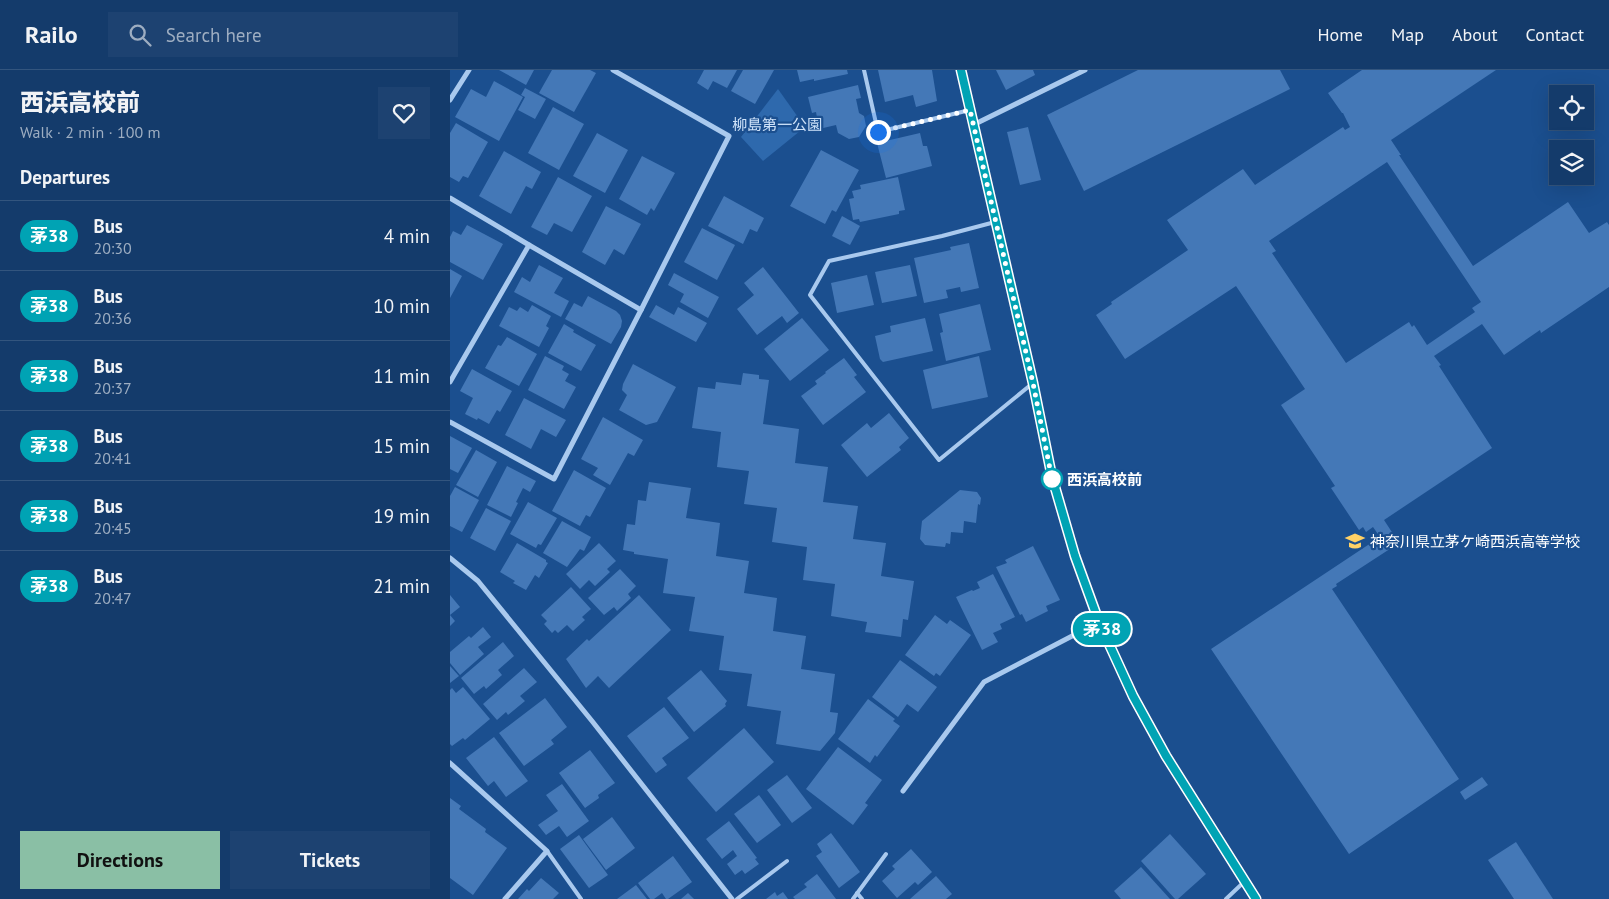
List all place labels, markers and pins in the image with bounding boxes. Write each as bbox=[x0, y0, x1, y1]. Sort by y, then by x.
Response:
marker: 西浜高校前 bbox=[1041, 468, 1063, 490]
place label: 西浜高校前 bbox=[1067, 470, 1142, 489]
school or university icon: 神奈川県立茅ケ崎西浜高等学校 bbox=[1344, 530, 1366, 552]
place label: 神奈川県立茅ケ崎西浜高等学校 bbox=[1370, 532, 1580, 551]

